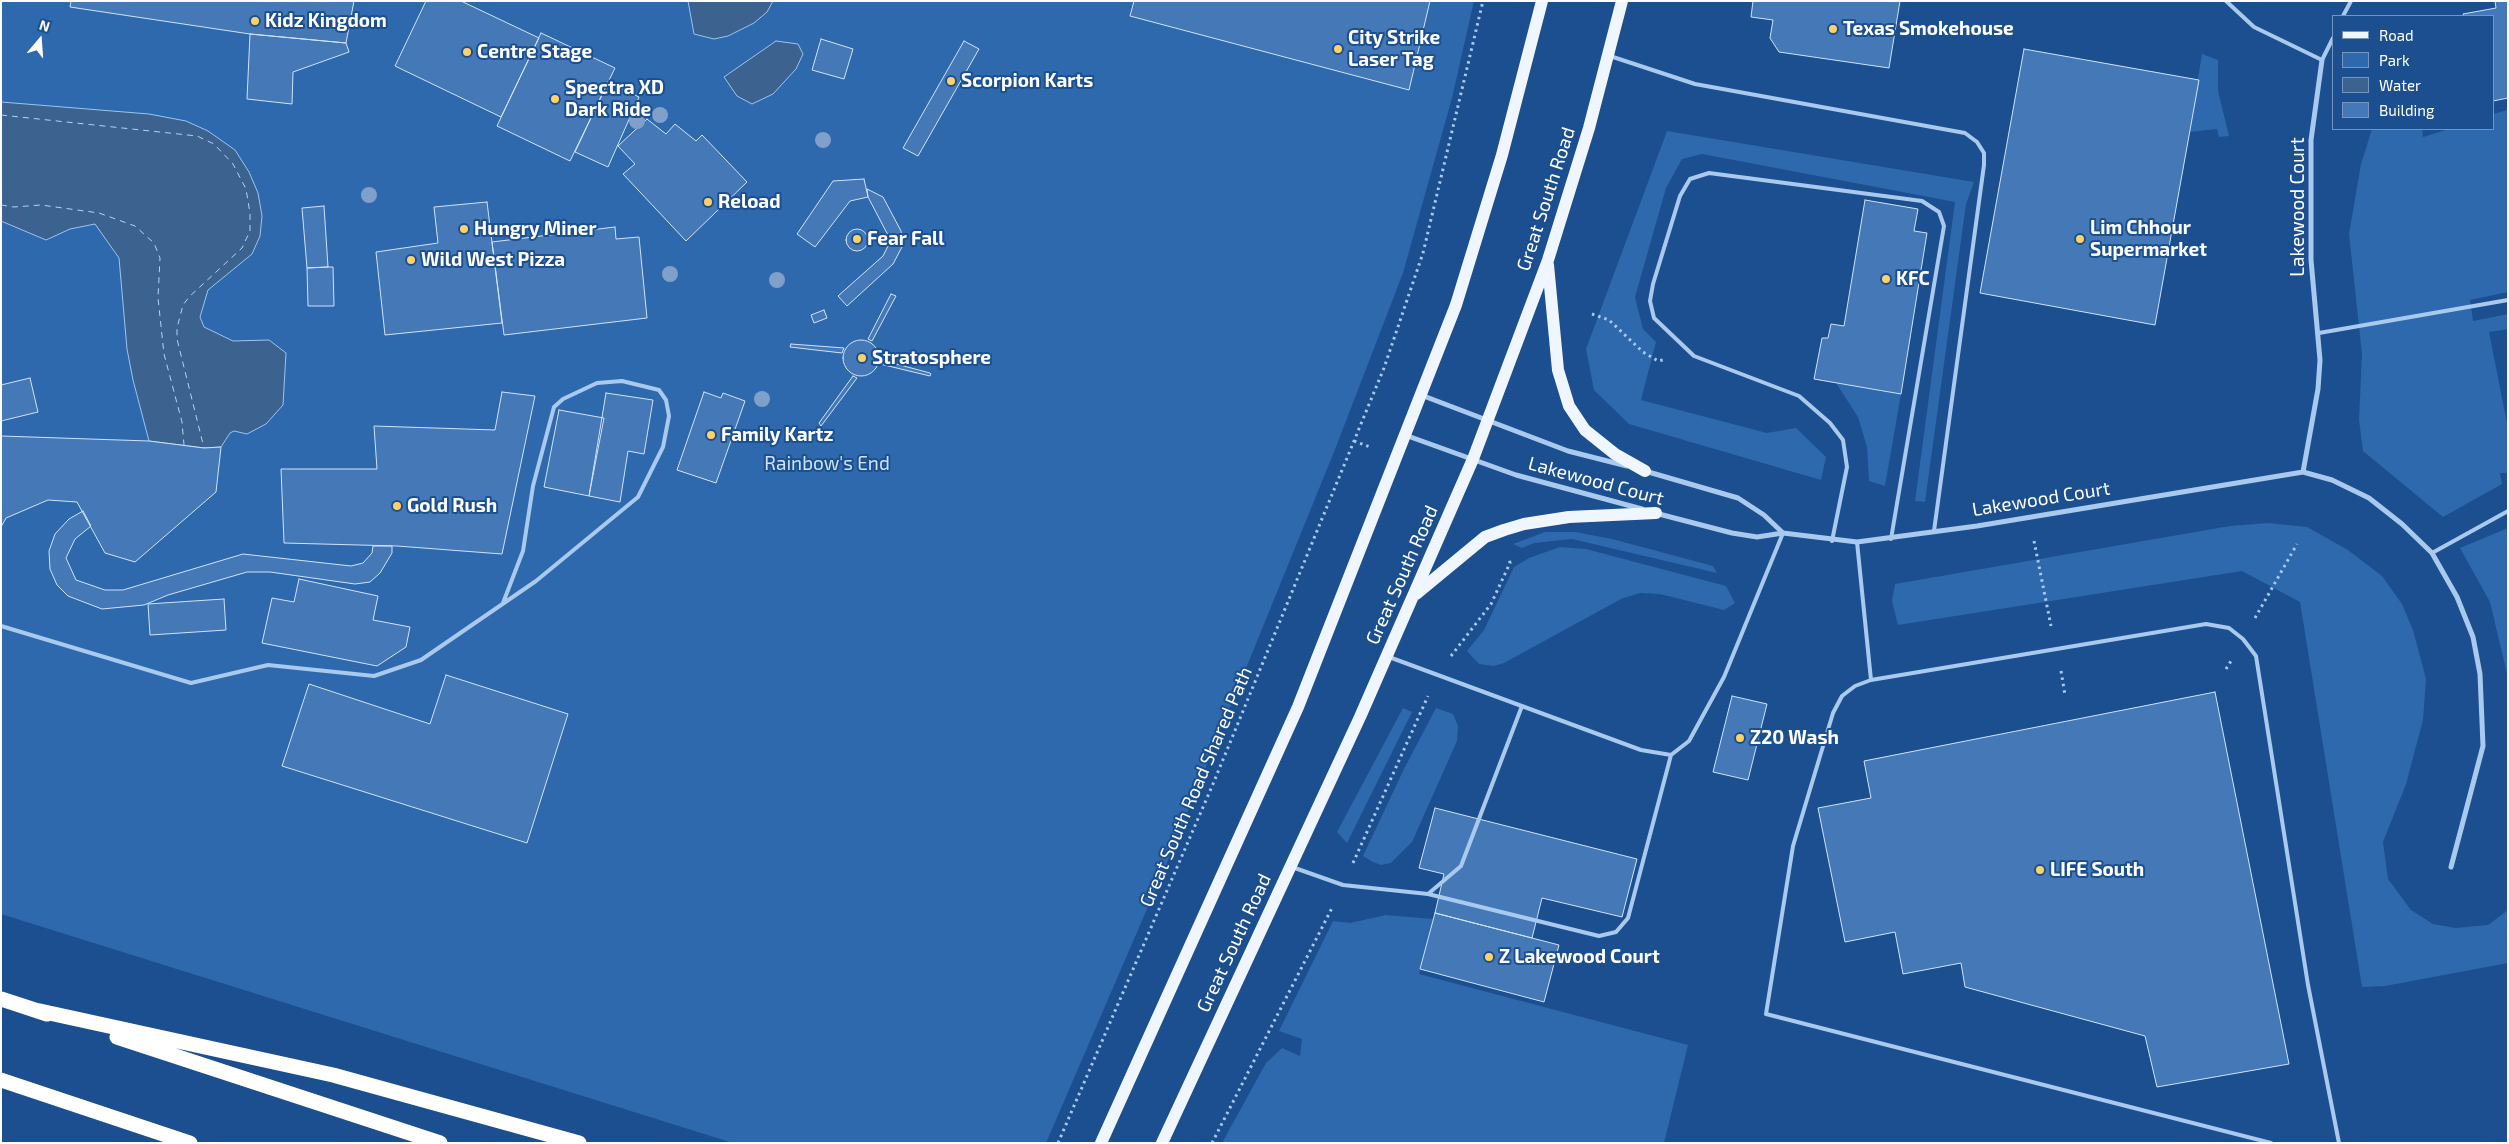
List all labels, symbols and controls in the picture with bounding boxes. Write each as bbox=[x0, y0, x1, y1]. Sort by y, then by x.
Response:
place label: Kidz Kingdom bbox=[265, 10, 387, 32]
north arrow bbox=[15, 15, 65, 65]
marker: Kidz Kingdom bbox=[249, 15, 261, 27]
legend bbox=[2332, 15, 2494, 130]
text: N bbox=[37, 16, 52, 35]
place label: Texas Smokehouse bbox=[1843, 18, 2014, 40]
marker: Texas Smokehouse bbox=[1827, 23, 1839, 35]
text: Road bbox=[2379, 26, 2414, 44]
place label: City Strike Laser Tag bbox=[1348, 27, 1440, 71]
place label: Centre Stage bbox=[477, 41, 592, 63]
marker: City Strike Laser Tag bbox=[1332, 43, 1344, 55]
marker: Centre Stage bbox=[461, 46, 473, 58]
text: Park bbox=[2379, 51, 2410, 69]
place label: Scorpion Karts bbox=[961, 70, 1093, 92]
marker: Scorpion Karts bbox=[945, 75, 957, 87]
text: Water bbox=[2379, 76, 2421, 94]
place label: Spectra XD Dark Ride bbox=[565, 77, 664, 121]
marker: Spectra XD Dark Ride bbox=[549, 93, 561, 105]
text: Building bbox=[2379, 101, 2434, 119]
street label: Great South Road bbox=[1512, 124, 1580, 274]
street label: Lakewood Court bbox=[2287, 137, 2309, 277]
place label: Reload bbox=[718, 191, 781, 213]
marker: Reload bbox=[702, 196, 714, 208]
place label: Lim Chhour Supermarket bbox=[2090, 217, 2207, 261]
place label: Hungry Miner bbox=[474, 218, 597, 240]
marker: Hungry Miner bbox=[458, 223, 470, 235]
place label: Fear Fall bbox=[867, 228, 945, 250]
marker: Fear Fall bbox=[851, 233, 863, 245]
marker: Lim Chhour Supermarket bbox=[2074, 233, 2086, 245]
place label: Wild West Pizza bbox=[421, 249, 565, 271]
marker: Wild West Pizza bbox=[405, 254, 417, 266]
place label: KFC bbox=[1896, 268, 1930, 290]
marker: KFC bbox=[1880, 273, 1892, 285]
place label: Stratosphere bbox=[872, 347, 991, 369]
marker: Stratosphere bbox=[856, 352, 868, 364]
place label: Family Kartz bbox=[721, 424, 833, 446]
marker: Family Kartz bbox=[705, 429, 717, 441]
street label: Lakewood Court bbox=[1526, 452, 1666, 510]
park label: Rainbow's End bbox=[764, 453, 890, 475]
street label: Lakewood Court bbox=[1970, 477, 2112, 521]
place label: Gold Rush bbox=[407, 495, 497, 517]
marker: Gold Rush bbox=[391, 500, 403, 512]
street label: Great South Road bbox=[1361, 502, 1443, 648]
street label: Great South Road Shared Path bbox=[1135, 663, 1257, 911]
place label: Z20 Wash bbox=[1750, 727, 1839, 749]
marker: Z20 Wash bbox=[1734, 732, 1746, 744]
place label: LIFE South bbox=[2050, 859, 2144, 881]
marker: LIFE South bbox=[2034, 864, 2046, 876]
street label: Great South Road bbox=[1192, 870, 1276, 1016]
place label: Z Lakewood Court bbox=[1499, 946, 1660, 968]
marker: Z Lakewood Court bbox=[1483, 951, 1495, 963]

